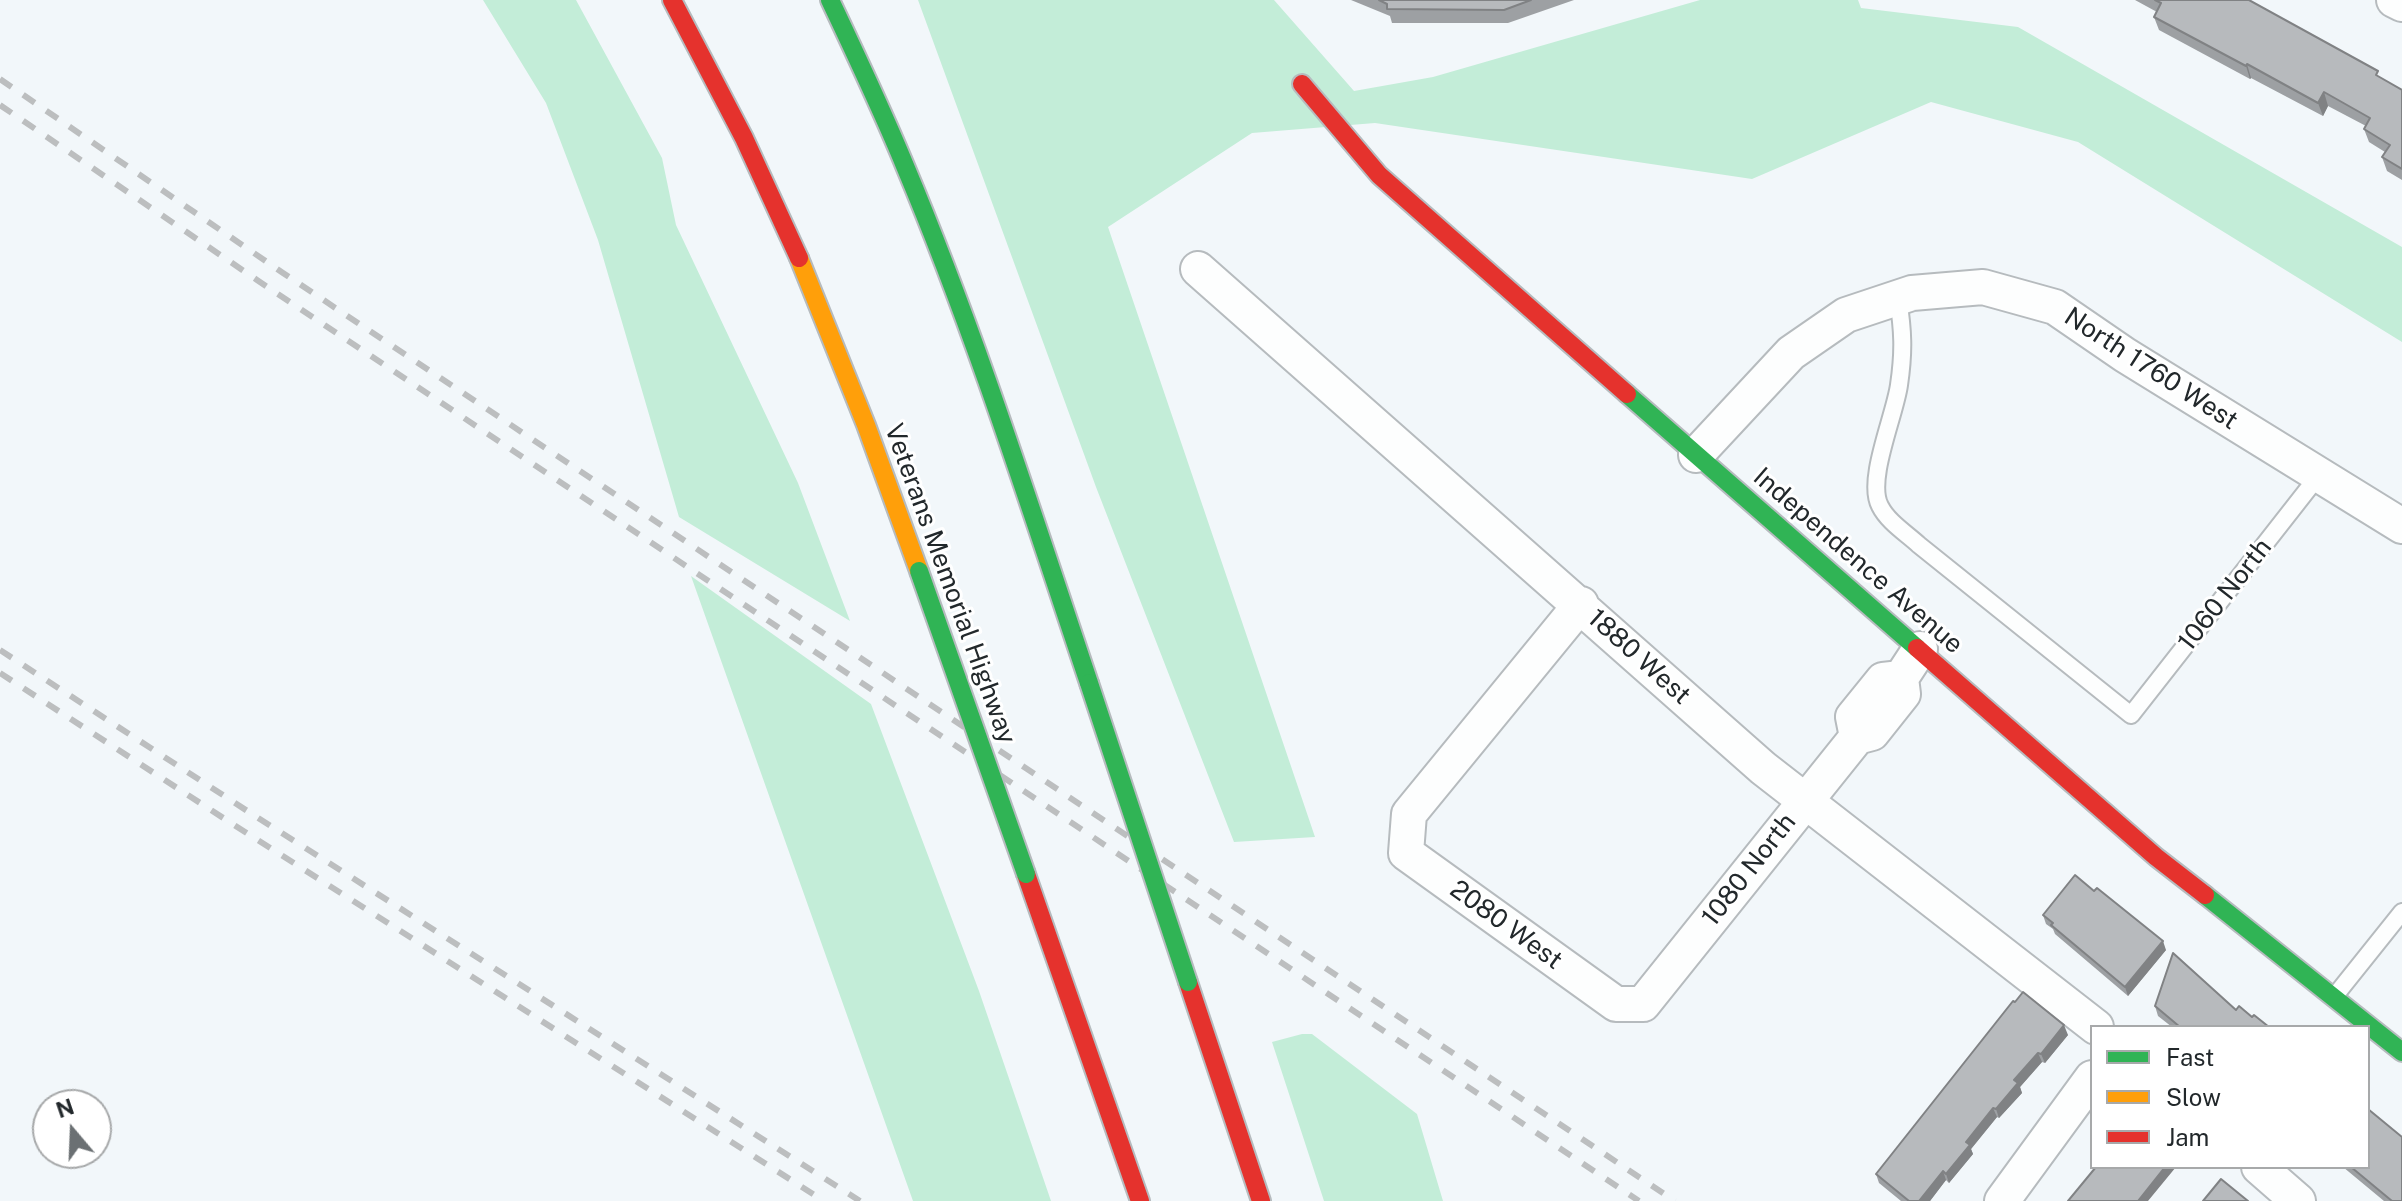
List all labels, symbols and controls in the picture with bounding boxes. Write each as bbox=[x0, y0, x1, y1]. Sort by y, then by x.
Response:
street label: North 1760 West bbox=[2058, 301, 2244, 437]
street label: Veterans Memorial Highway bbox=[878, 420, 1022, 748]
street label: Independence Avenue bbox=[1747, 461, 1969, 661]
street label: 1060 North bbox=[2172, 533, 2278, 657]
street label: 1880 West bbox=[1581, 603, 1697, 711]
street label: 1080 North bbox=[1695, 808, 1803, 932]
street label: 2080 West bbox=[1444, 874, 1568, 976]
legend bbox=[2090, 1025, 2370, 1169]
text: Fast bbox=[2166, 1043, 2214, 1071]
text: Slow bbox=[2166, 1083, 2221, 1111]
north arrow bbox=[32, 1089, 112, 1169]
text: N bbox=[52, 1093, 77, 1123]
text: Jam bbox=[2166, 1123, 2209, 1151]

